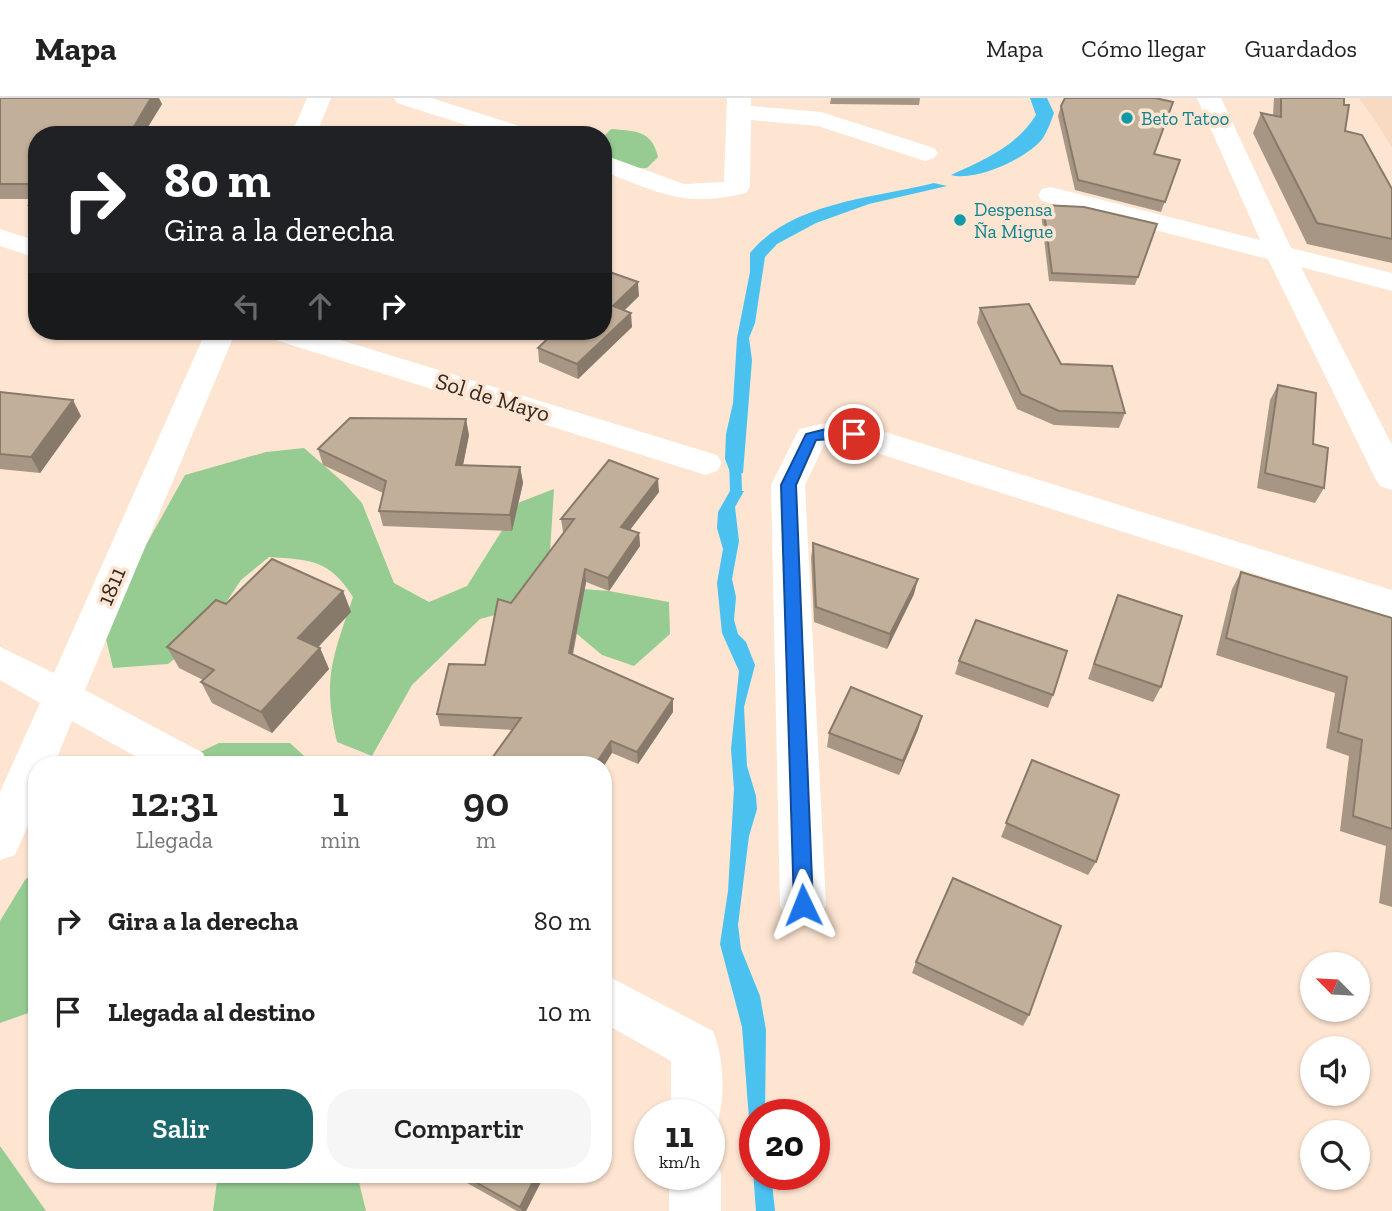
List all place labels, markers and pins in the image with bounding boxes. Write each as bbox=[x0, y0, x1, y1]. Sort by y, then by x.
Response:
place label: Beto Tatoo bbox=[1141, 107, 1229, 130]
marker: Beto Tatoo bbox=[1119, 110, 1135, 126]
place label: Despensa Ña Migue bbox=[974, 198, 1053, 243]
marker: Despensa Ña Migue bbox=[952, 212, 968, 228]
pin bbox=[824, 404, 884, 464]

